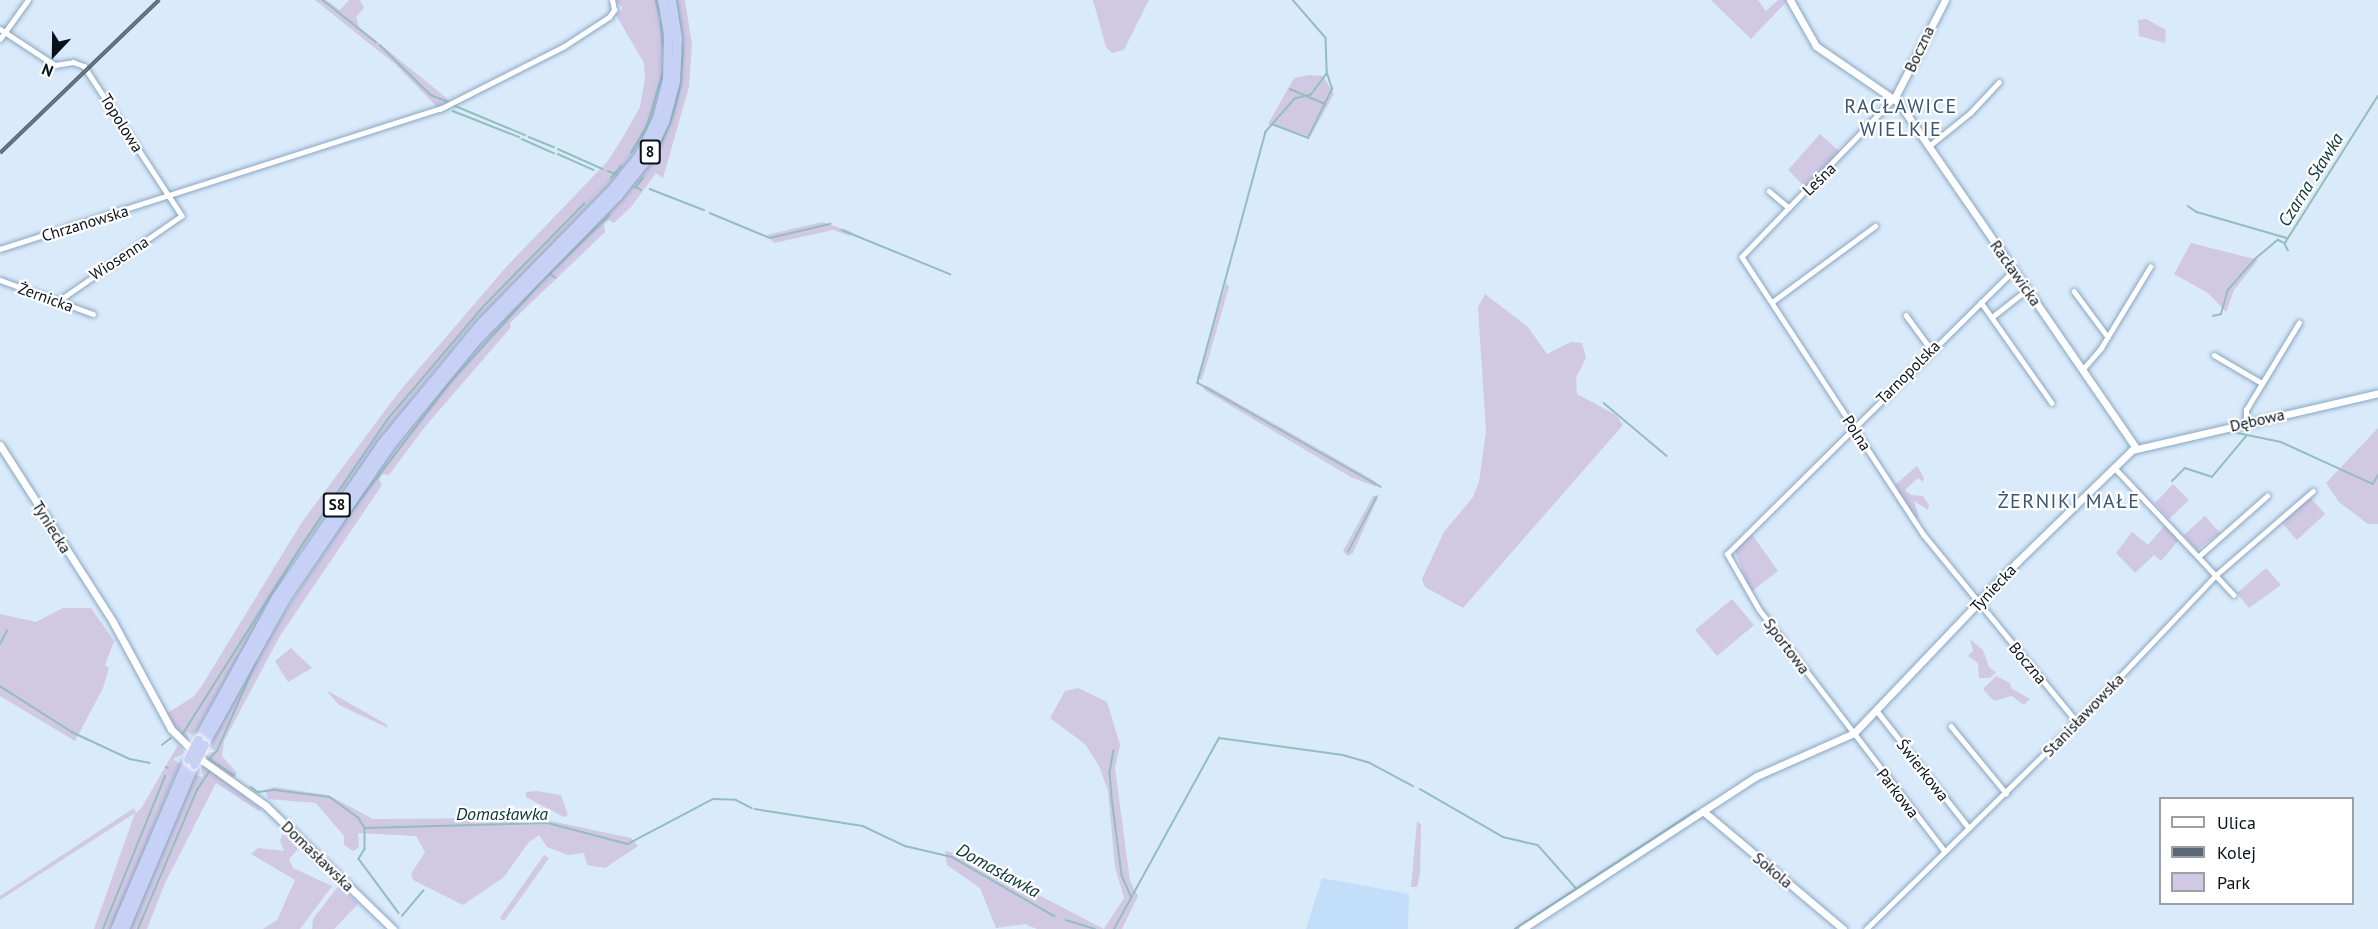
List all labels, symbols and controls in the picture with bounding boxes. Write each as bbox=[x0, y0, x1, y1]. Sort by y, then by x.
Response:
street label: Boczna bbox=[1900, 23, 1938, 75]
north arrow bbox=[24, 24, 84, 84]
text: N bbox=[39, 59, 56, 82]
street label: Topolowa bbox=[97, 90, 147, 156]
district label: RACŁAWICE WIELKIE bbox=[1844, 94, 1958, 141]
water label: Czarna Sławka bbox=[2274, 129, 2348, 231]
road number: 8 bbox=[640, 140, 660, 164]
street label: Leśna bbox=[1798, 159, 1840, 199]
street label: Chrzanowska bbox=[39, 201, 131, 245]
street label: Wiosenna bbox=[86, 232, 152, 284]
street label: Racławicka bbox=[1986, 236, 2046, 310]
street label: Żernicka bbox=[16, 278, 76, 316]
street label: Tarnopolska bbox=[1872, 336, 1944, 408]
street label: Dębowa bbox=[2228, 404, 2286, 436]
street label: Polna bbox=[1839, 412, 1875, 454]
district label: ŻERNIKI MAŁE bbox=[1998, 489, 2140, 513]
road number: S8 bbox=[322, 493, 352, 517]
street label: Tyniecka bbox=[28, 497, 76, 557]
street label: Tyniecka bbox=[1966, 560, 2020, 616]
street label: Sportowa bbox=[1760, 614, 1814, 678]
street label: Boczna bbox=[2005, 638, 2051, 688]
street label: Stanisławowska bbox=[2038, 669, 2128, 761]
street label: Świerkowa bbox=[1893, 735, 1953, 805]
street label: Parkowa bbox=[1873, 765, 1923, 821]
legend bbox=[2159, 797, 2354, 905]
water label: Domasławka bbox=[456, 803, 548, 825]
text: Ulica bbox=[2217, 811, 2256, 834]
street label: Domasławska bbox=[278, 817, 358, 895]
water label: Domasławka bbox=[952, 839, 1044, 903]
text: Kolej bbox=[2217, 841, 2256, 864]
street label: Sokola bbox=[1749, 848, 1797, 892]
text: Park bbox=[2217, 871, 2250, 894]

